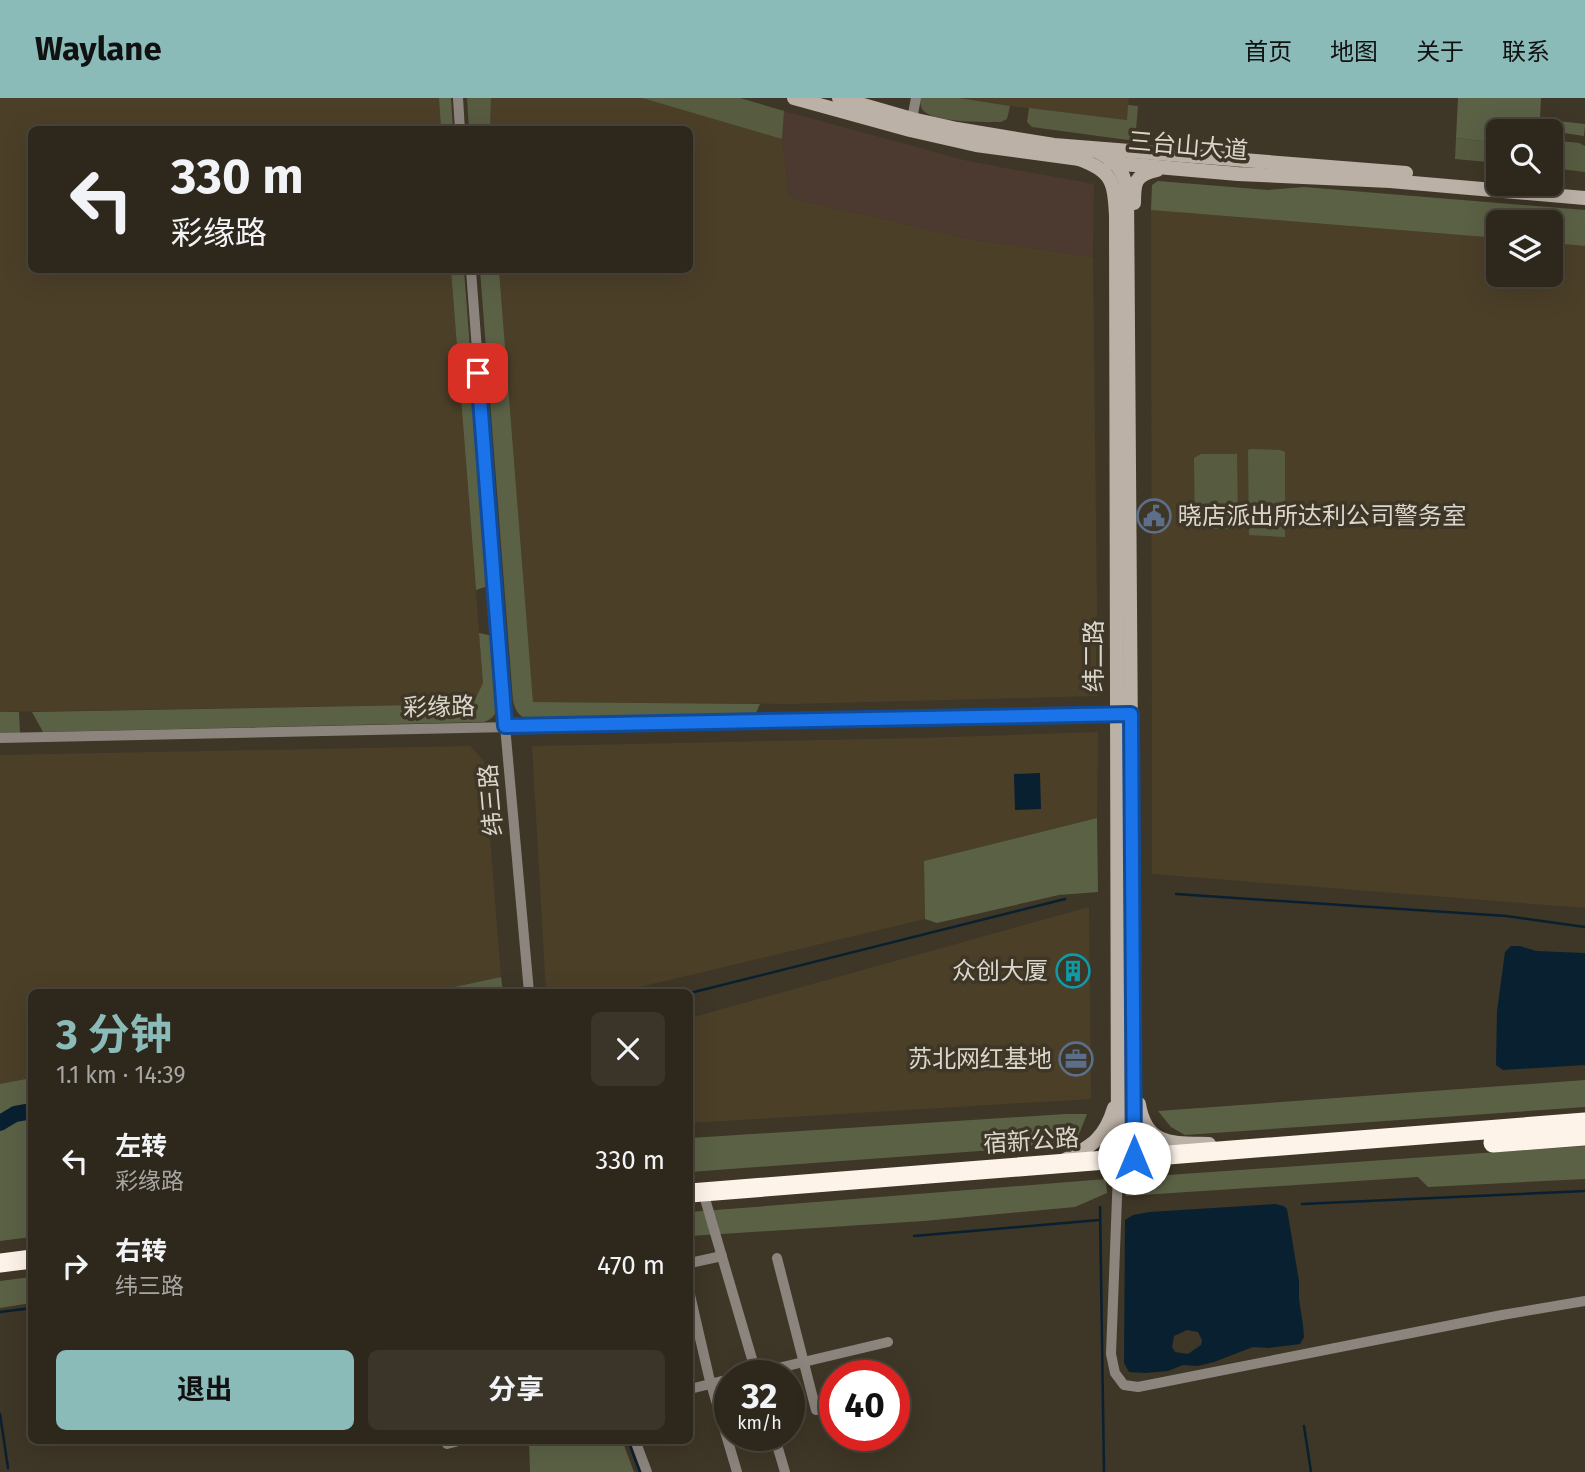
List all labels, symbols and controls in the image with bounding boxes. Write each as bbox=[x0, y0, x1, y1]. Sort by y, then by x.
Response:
text: Waylane bbox=[35, 29, 162, 69]
text: 首页 bbox=[1244, 38, 1292, 66]
text: 地图 bbox=[1330, 38, 1378, 66]
text: 关于 bbox=[1416, 38, 1464, 66]
text: 联系 bbox=[1502, 38, 1550, 66]
map controls bbox=[1486, 119, 1563, 287]
button: search bbox=[1486, 119, 1563, 196]
street label: 三台山大道 bbox=[1127, 127, 1249, 165]
text: 330 m bbox=[171, 147, 304, 206]
icon: left bbox=[56, 154, 147, 245]
button: layers bbox=[1486, 210, 1563, 287]
text: 彩缘路 bbox=[171, 214, 267, 252]
pin bbox=[448, 343, 508, 403]
icon: arrive bbox=[459, 354, 497, 392]
public building icon: 晓店派出所达利公司警务室 bbox=[1135, 497, 1173, 535]
place label: 晓店派出所达利公司警务室 bbox=[1178, 502, 1466, 530]
street label: 纬二路 bbox=[1080, 620, 1108, 692]
street label: 彩缘路 bbox=[403, 692, 475, 722]
street label: 纬三路 bbox=[474, 763, 508, 837]
building icon: 众创大厦 bbox=[1054, 952, 1092, 990]
place label: 众创大厦 bbox=[952, 957, 1048, 985]
text: 3 分钟 bbox=[56, 1010, 172, 1060]
button: close bbox=[591, 1012, 665, 1086]
office icon: 苏北网红基地 bbox=[1057, 1040, 1095, 1078]
place label: 苏北网红基地 bbox=[908, 1045, 1052, 1073]
text: 1.1 km · 14:39 bbox=[56, 1061, 186, 1089]
position arrow bbox=[1097, 1121, 1171, 1195]
street label: 宿新公路 bbox=[982, 1124, 1080, 1158]
text: 左转 bbox=[115, 1131, 167, 1162]
icon: left bbox=[56, 1142, 94, 1180]
text: 330 m bbox=[595, 1145, 665, 1176]
text: 彩缘路 bbox=[115, 1167, 184, 1195]
text: 右转 bbox=[115, 1236, 167, 1267]
icon: right bbox=[56, 1247, 94, 1285]
text: 470 m bbox=[597, 1250, 665, 1281]
text: 纬三路 bbox=[115, 1272, 184, 1300]
button: 退出 bbox=[56, 1350, 354, 1430]
button: 分享 bbox=[368, 1350, 665, 1430]
speed limit sign: 40 bbox=[819, 1360, 910, 1451]
text: 32 bbox=[742, 1375, 777, 1417]
text: km/h bbox=[737, 1412, 782, 1434]

